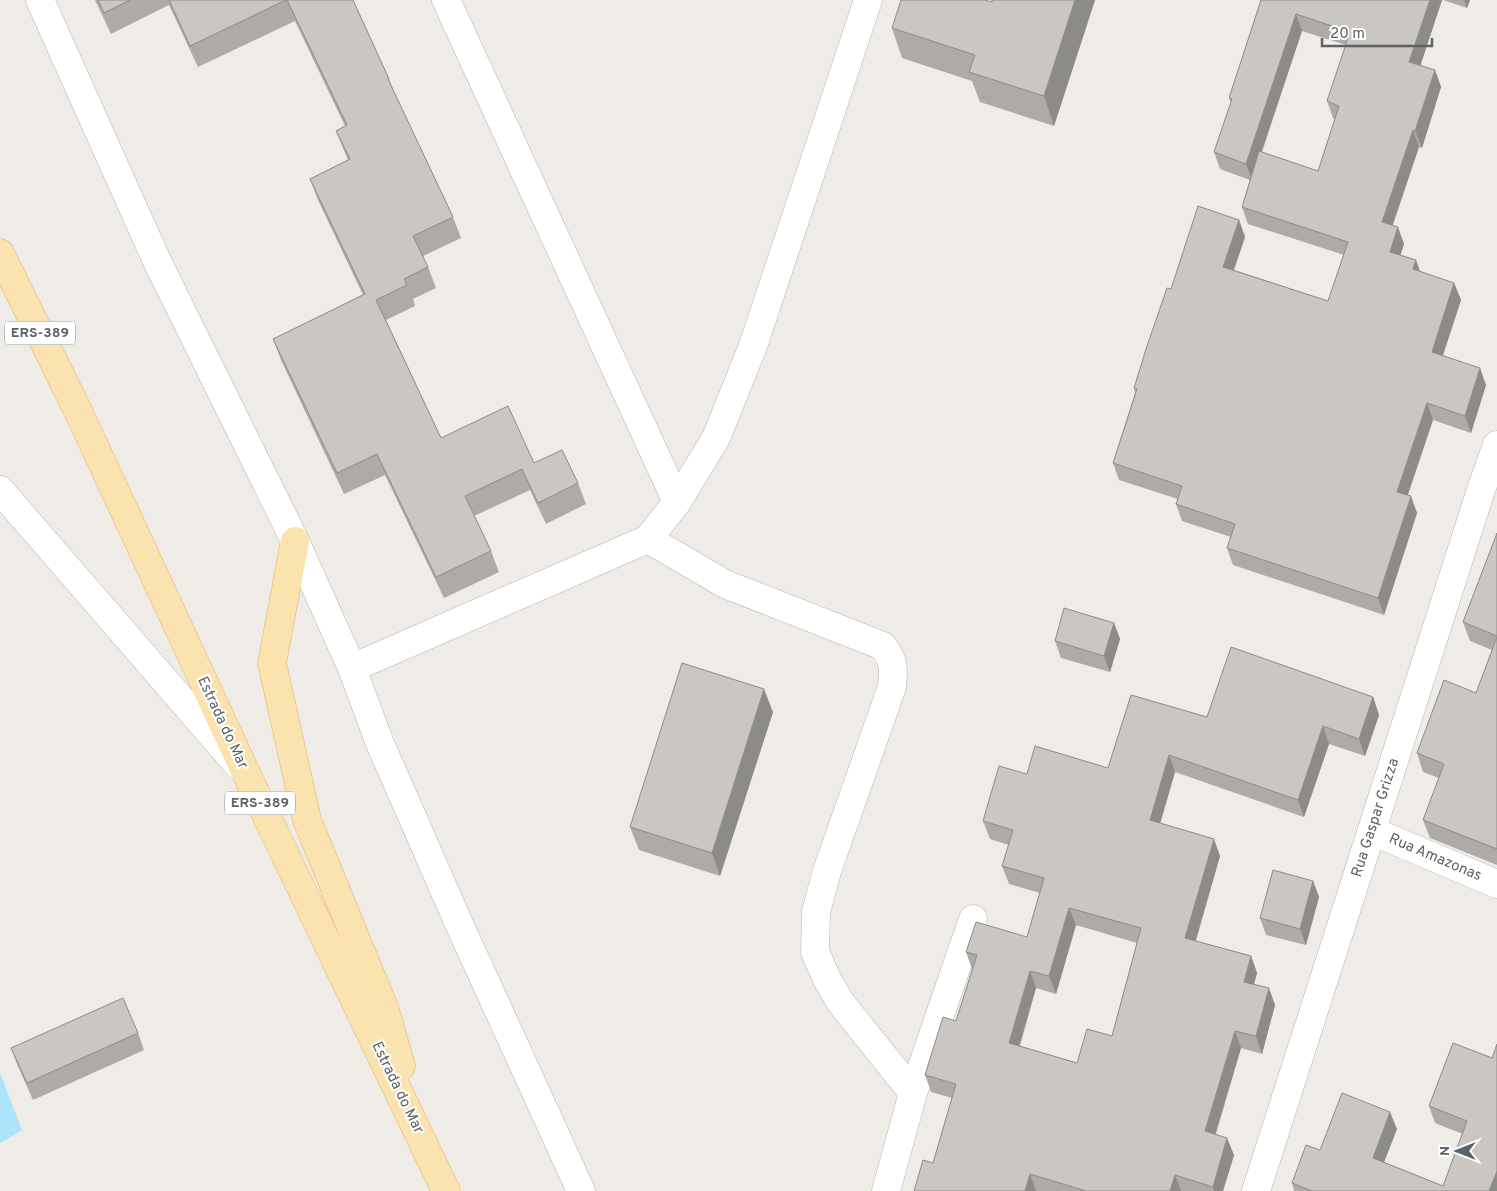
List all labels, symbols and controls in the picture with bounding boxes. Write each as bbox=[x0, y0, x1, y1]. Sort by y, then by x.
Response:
scale bar bbox=[1322, 15, 1432, 47]
text: 20 m bbox=[1330, 25, 1365, 44]
road number: ERS-389 bbox=[5, 322, 75, 344]
street label: Estrada do Mar bbox=[192, 674, 252, 772]
street label: Rua Gaspar Grizza bbox=[1348, 756, 1404, 880]
road number: ERS-389 bbox=[225, 791, 295, 814]
street label: Rua Amazonas bbox=[1386, 830, 1484, 886]
street label: Estrada do Mar bbox=[367, 1039, 428, 1137]
north arrow bbox=[1432, 1126, 1482, 1176]
text: N bbox=[1437, 1146, 1454, 1156]

